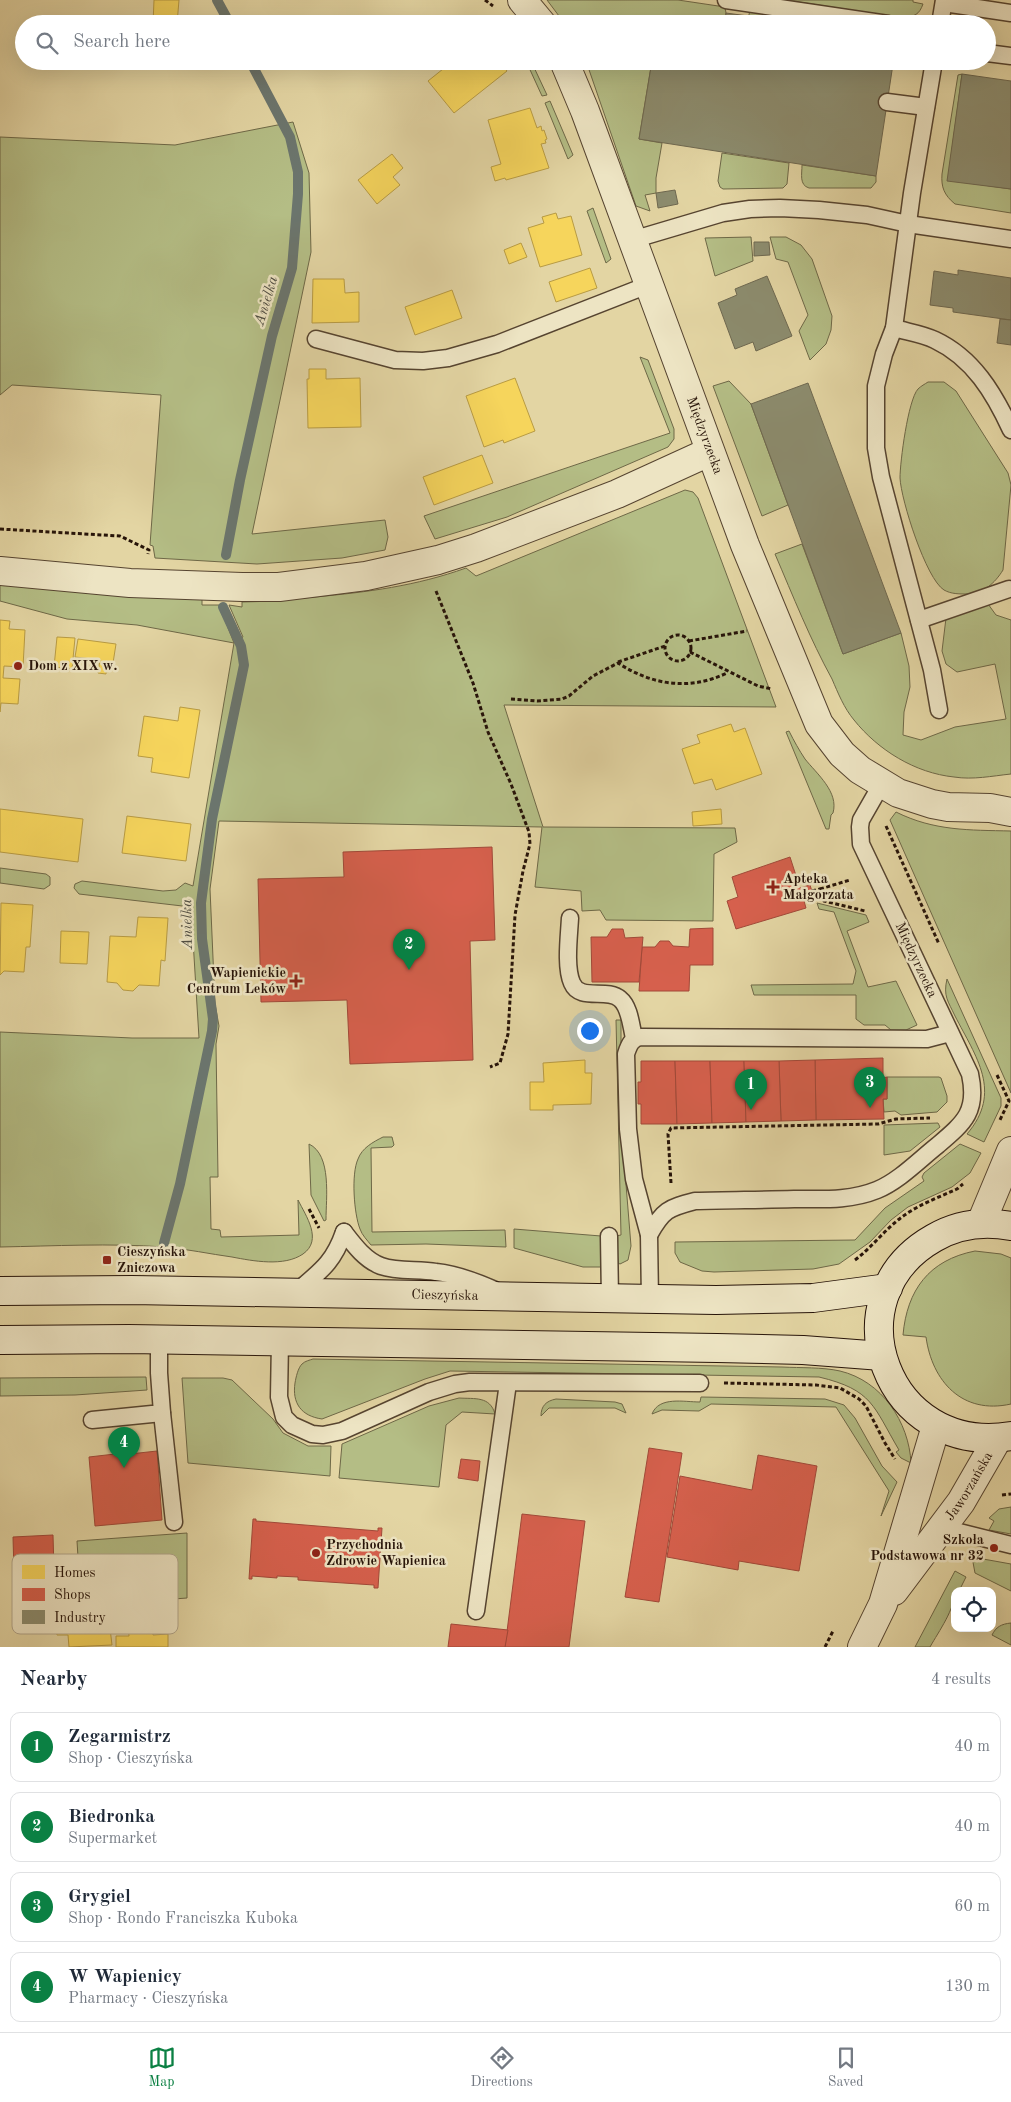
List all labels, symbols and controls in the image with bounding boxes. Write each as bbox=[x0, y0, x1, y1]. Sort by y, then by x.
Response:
search box bbox=[15, 15, 996, 70]
icon: search bbox=[33, 29, 61, 57]
text: Search here bbox=[73, 33, 170, 52]
water label: Anielka bbox=[252, 275, 282, 328]
street label: Międzyrzecka bbox=[684, 395, 725, 476]
place label: Dom z XIX w. bbox=[28, 659, 117, 673]
marker: Dom z XIX w. bbox=[12, 660, 24, 672]
place label: Apteka Małgorzata bbox=[783, 872, 854, 902]
marker: Apteka Małgorzata bbox=[767, 881, 779, 893]
water label: Anielka bbox=[180, 899, 196, 950]
street label: Międzyrzecka bbox=[892, 920, 940, 1000]
pin: 2 bbox=[393, 929, 425, 970]
place label: Wapienickie Centrum Leków bbox=[187, 966, 286, 996]
marker: Wapienickie Centrum Leków bbox=[290, 975, 302, 987]
your location bbox=[577, 1018, 603, 1044]
pin: 3 bbox=[854, 1067, 886, 1108]
pin: 1 bbox=[735, 1069, 767, 1110]
place label: Cieszyńska Zniczowa bbox=[117, 1245, 186, 1275]
marker: Cieszyńska Zniczowa bbox=[101, 1254, 113, 1266]
street label: Cieszyńska bbox=[411, 1288, 479, 1303]
pin: 4 bbox=[108, 1427, 140, 1468]
street label: Jaworzańska bbox=[943, 1449, 995, 1523]
place label: Szkoła Podstawowa nr 32 bbox=[870, 1533, 984, 1563]
place label: Przychodnia Zdrowie Wapienica bbox=[326, 1538, 446, 1568]
marker: Szkoła Podstawowa nr 32 bbox=[988, 1542, 1000, 1554]
marker: Przychodnia Zdrowie Wapienica bbox=[310, 1547, 322, 1559]
legend bbox=[12, 1554, 178, 1634]
text: Homes bbox=[54, 1566, 96, 1580]
map controls bbox=[951, 1587, 996, 1632]
button: locate bbox=[951, 1587, 996, 1632]
text: Shops bbox=[54, 1588, 91, 1602]
text: Industry bbox=[54, 1611, 107, 1625]
text: Nearby bbox=[20, 1669, 88, 1690]
text: 4 results bbox=[931, 1672, 991, 1688]
text: Zegarmistrz bbox=[68, 1728, 171, 1747]
text: 1 bbox=[32, 1739, 42, 1755]
text: 40 m bbox=[954, 1739, 990, 1755]
text: Shop · Cieszyńska bbox=[68, 1751, 193, 1767]
text: Biedronka bbox=[68, 1808, 155, 1827]
text: 2 bbox=[32, 1819, 42, 1835]
text: 40 m bbox=[954, 1819, 990, 1835]
text: Supermarket bbox=[68, 1831, 157, 1847]
text: Grygiel bbox=[68, 1888, 131, 1907]
text: 3 bbox=[32, 1899, 42, 1915]
text: 60 m bbox=[954, 1899, 990, 1915]
text: Shop · Rondo Franciszka Kuboka bbox=[68, 1911, 298, 1927]
text: W Wapienicy bbox=[68, 1968, 182, 1987]
text: 4 bbox=[32, 1979, 42, 1995]
text: 130 m bbox=[945, 1979, 990, 1995]
text: Pharmacy · Cieszyńska bbox=[68, 1991, 228, 2007]
tab: Map bbox=[148, 2044, 176, 2091]
tab: Directions bbox=[471, 2044, 533, 2091]
tab: Saved bbox=[828, 2044, 863, 2091]

